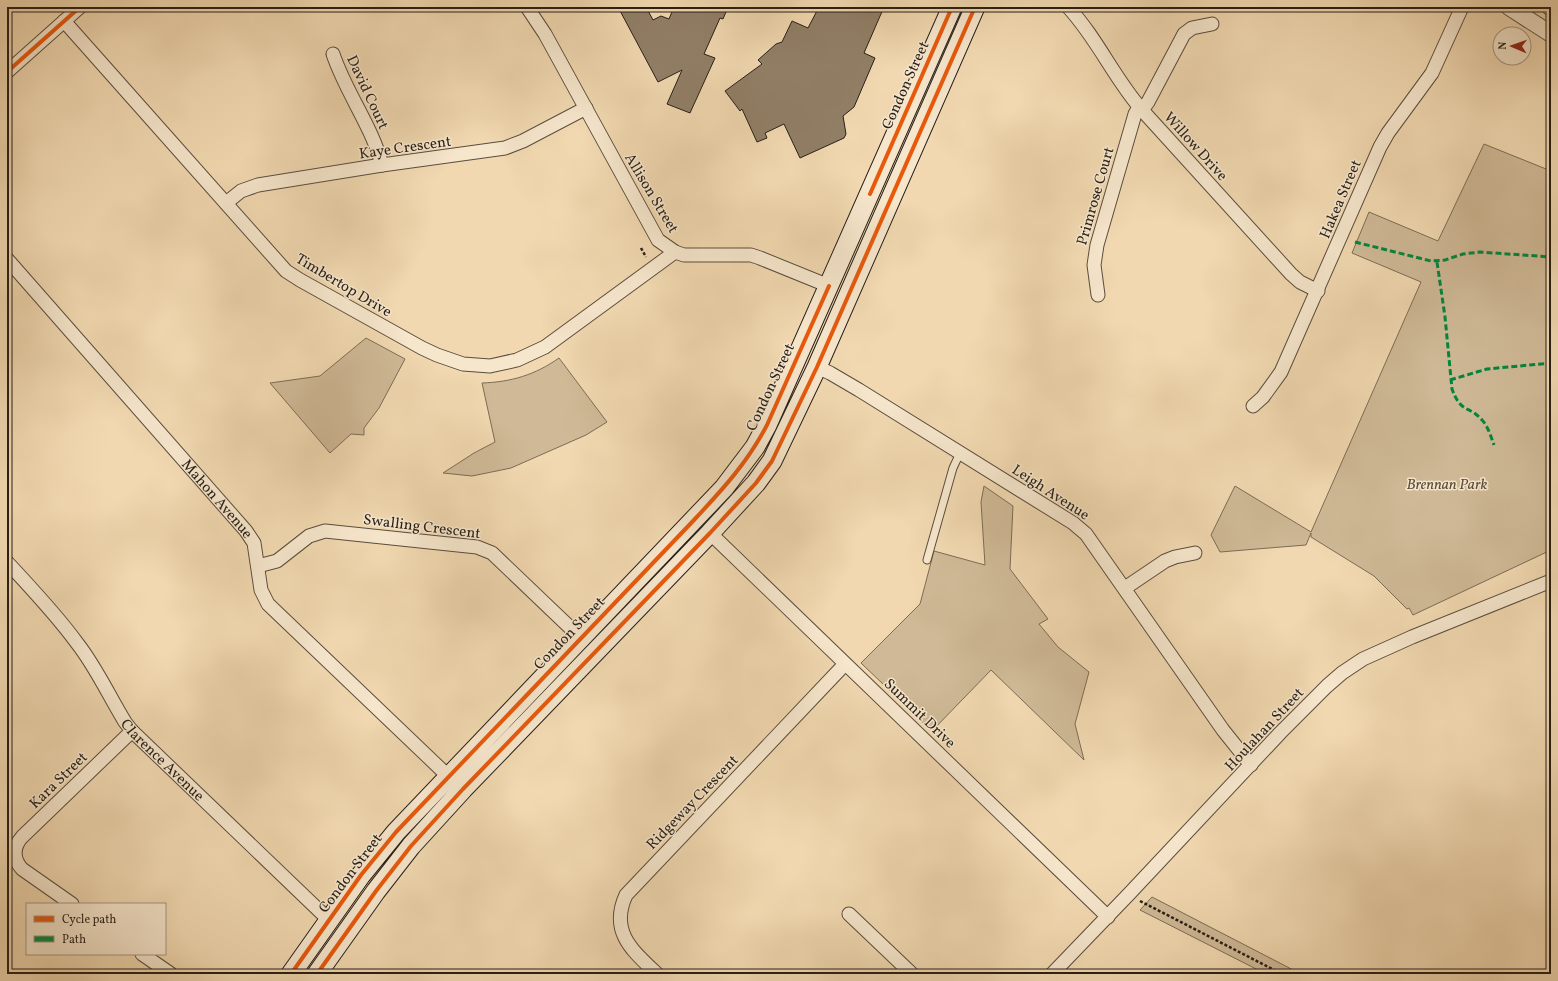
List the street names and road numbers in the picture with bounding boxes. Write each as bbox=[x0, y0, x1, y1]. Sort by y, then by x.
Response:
street label: Condon Street bbox=[878, 38, 935, 133]
street label: David Court bbox=[340, 52, 393, 133]
street label: Willow Drive bbox=[1158, 108, 1232, 186]
street label: Kaye Crescent bbox=[358, 132, 453, 165]
street label: Primrose Court bbox=[1072, 145, 1121, 248]
street label: Allison Street bbox=[619, 150, 683, 238]
street label: Hakea Street bbox=[1315, 157, 1367, 242]
street label: Timbertop Drive bbox=[291, 249, 395, 323]
street label: Condon Street bbox=[742, 340, 801, 435]
street label: Mahon Avenue bbox=[176, 455, 257, 543]
street label: Leigh Avenue bbox=[1007, 460, 1093, 526]
street label: Swalling Crescent bbox=[362, 510, 482, 545]
street label: Condon Street bbox=[530, 593, 610, 675]
street label: Summit Drive bbox=[878, 674, 960, 754]
street label: Houlahan Street bbox=[1221, 684, 1309, 776]
street label: Clarence Avenue bbox=[114, 715, 208, 807]
street label: Kara Street bbox=[25, 748, 93, 814]
street label: Ridgeway Crescent bbox=[642, 751, 744, 855]
street label: Condon Street bbox=[314, 830, 388, 918]

